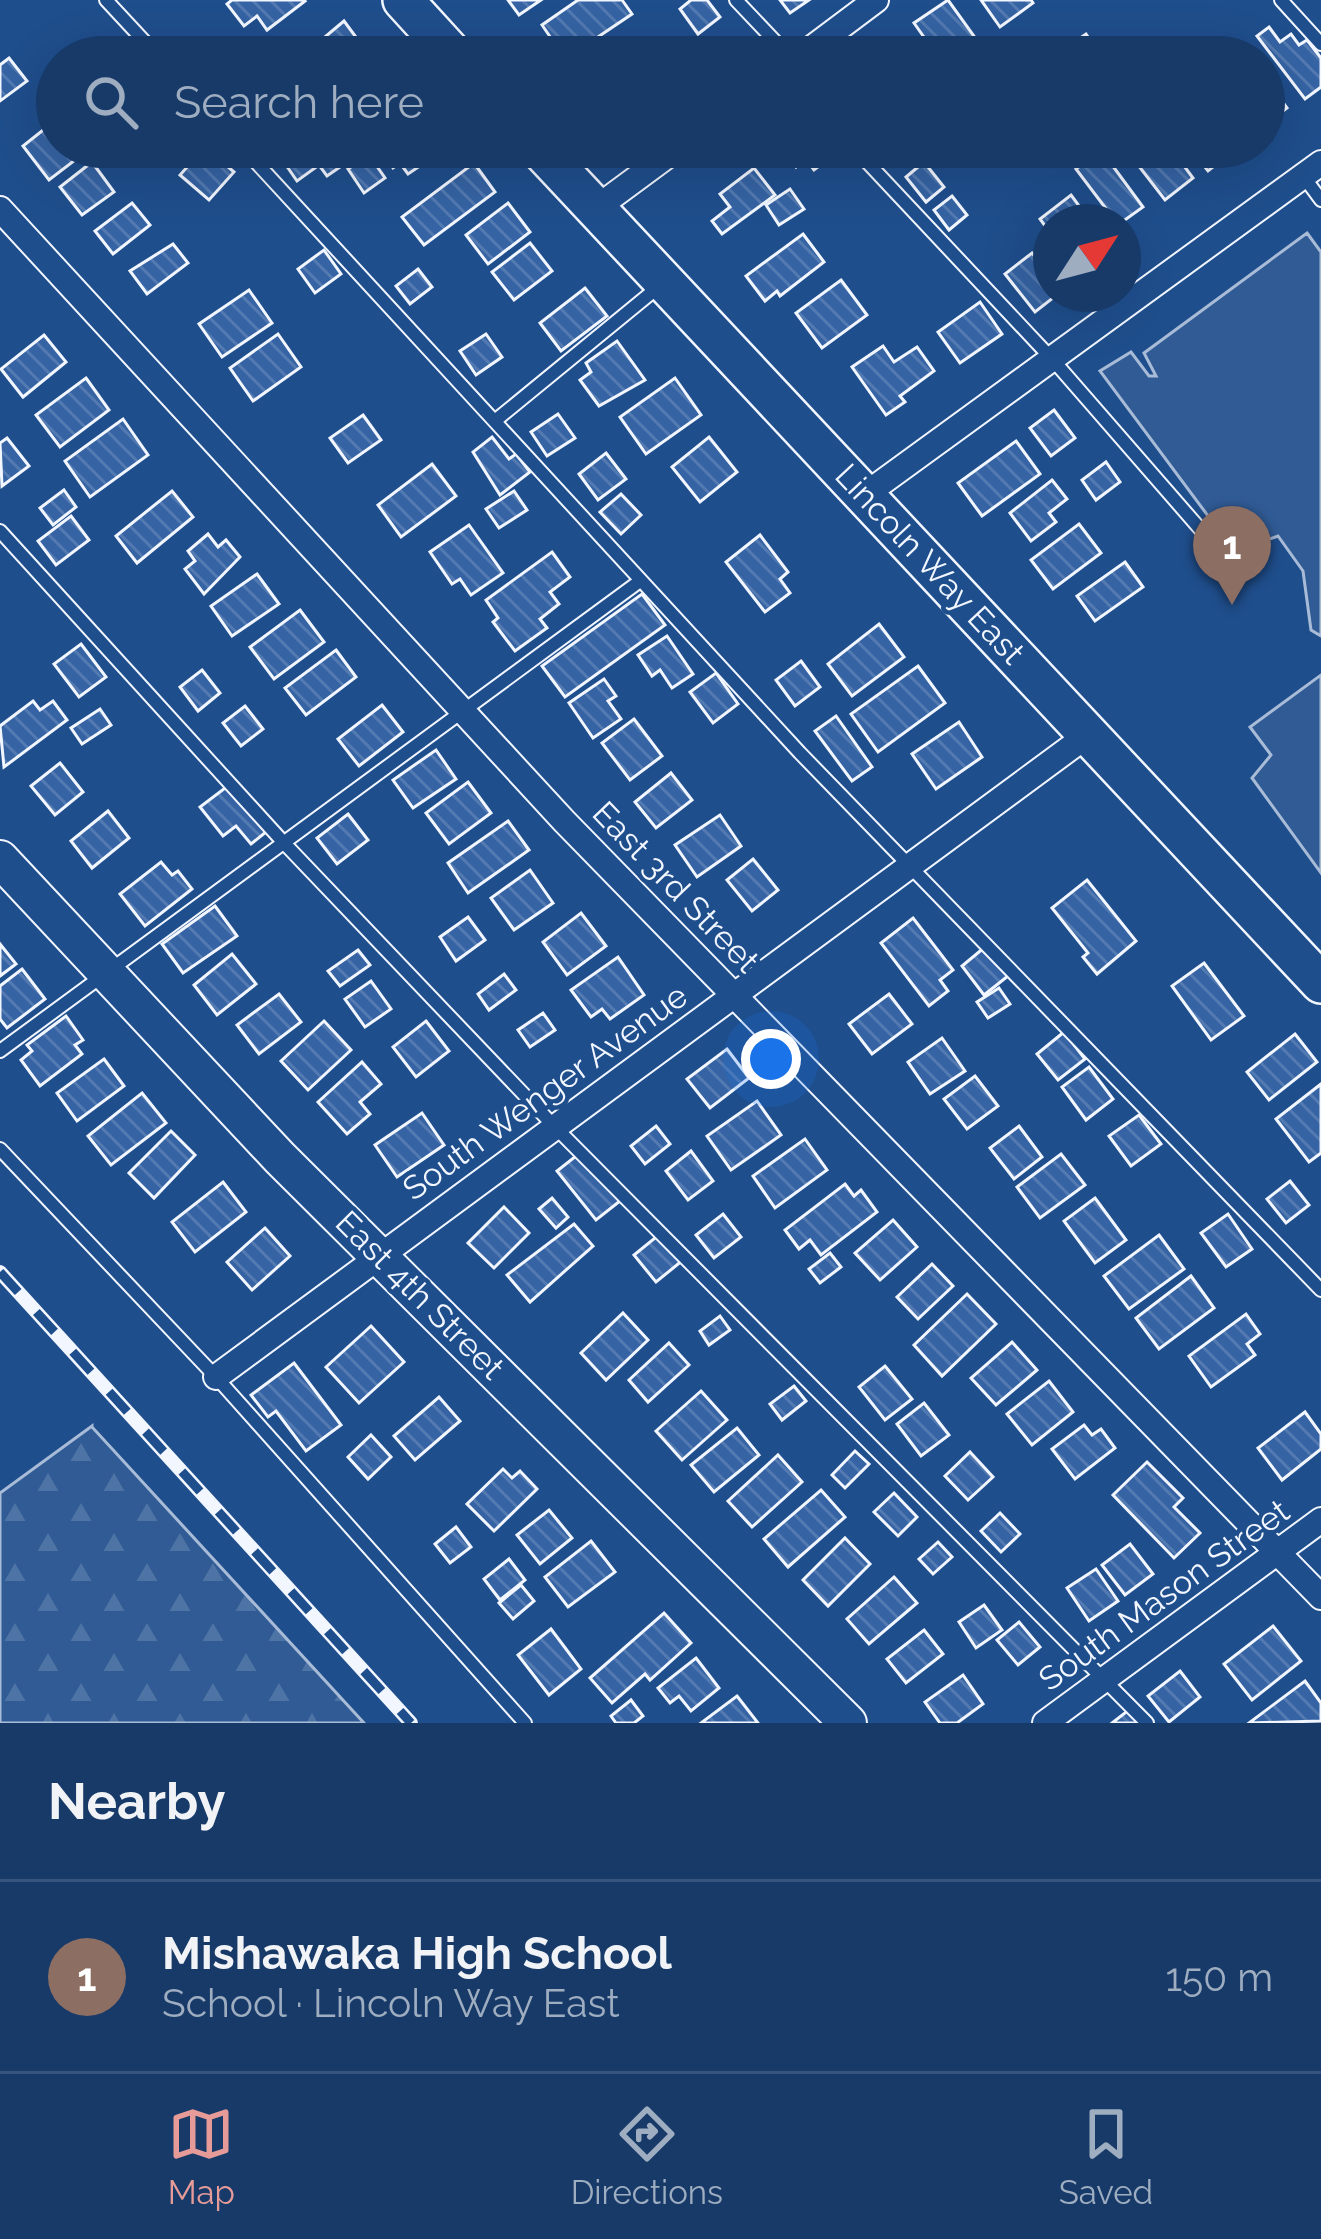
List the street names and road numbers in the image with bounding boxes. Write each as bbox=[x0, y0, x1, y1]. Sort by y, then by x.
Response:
street label: Lincoln Way East bbox=[827, 456, 1033, 672]
street label: East 3rd Street bbox=[585, 793, 767, 981]
street label: South Wenger Avenue bbox=[395, 976, 695, 1208]
street label: East 4th Street bbox=[328, 1203, 512, 1387]
street label: South Mason Street bbox=[1031, 1491, 1297, 1699]

